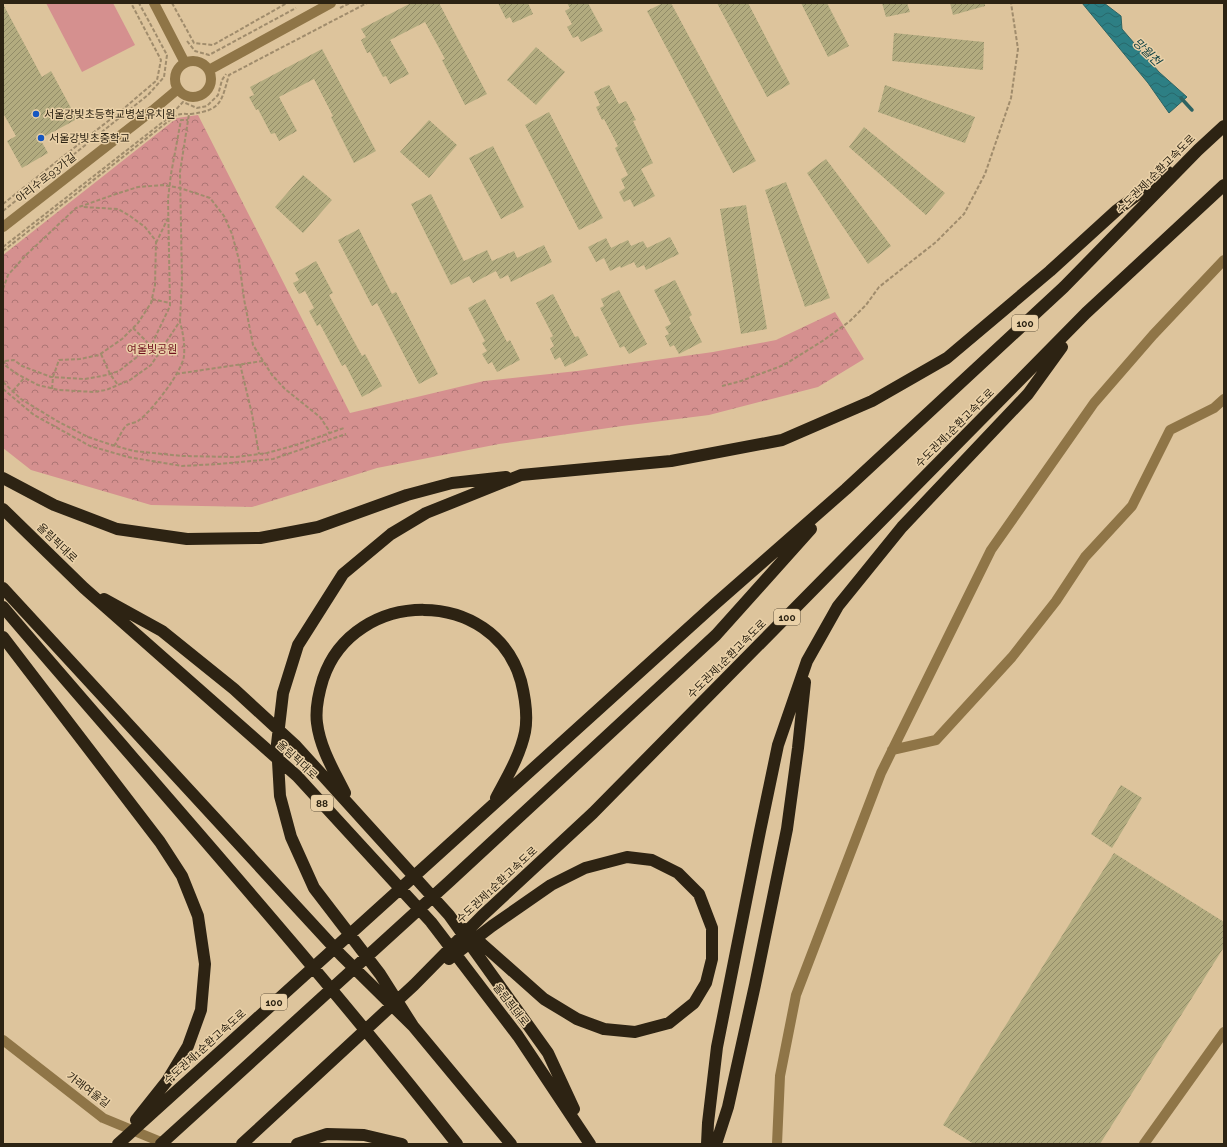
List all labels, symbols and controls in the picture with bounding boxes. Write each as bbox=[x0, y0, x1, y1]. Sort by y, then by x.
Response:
water label: 망월천 bbox=[1130, 35, 1165, 70]
place label: 서울강빛초등학교병설유치원 bbox=[44, 108, 176, 121]
marker: 서울강빛초등학교병설유치원 bbox=[31, 109, 41, 119]
place label: 서울강빛초중학교 bbox=[49, 132, 130, 145]
street label: 수도권제1순환고속도로 bbox=[1114, 132, 1198, 216]
marker: 서울강빛초중학교 bbox=[36, 133, 46, 143]
street label: 아리수로93가길 bbox=[13, 150, 79, 206]
road number: 100 bbox=[1012, 315, 1038, 331]
park label: 여울빛공원 bbox=[127, 343, 177, 356]
street label: 수도권제1순환고속도로 bbox=[913, 386, 997, 470]
street label: 올림픽대로 bbox=[34, 521, 80, 565]
road number: 100 bbox=[774, 609, 800, 625]
street label: 수도권제1순환고속도로 bbox=[685, 617, 769, 701]
street label: 올림픽대로 bbox=[274, 738, 320, 782]
road number: 88 bbox=[311, 795, 333, 811]
street label: 수도권제1순환고속도로 bbox=[454, 844, 540, 926]
street label: 올림픽대로 bbox=[490, 981, 532, 1029]
road number: 100 bbox=[261, 994, 287, 1010]
street label: 수도권제1순환고속도로 bbox=[161, 1007, 249, 1087]
street label: 가래여울길 bbox=[64, 1070, 112, 1110]

